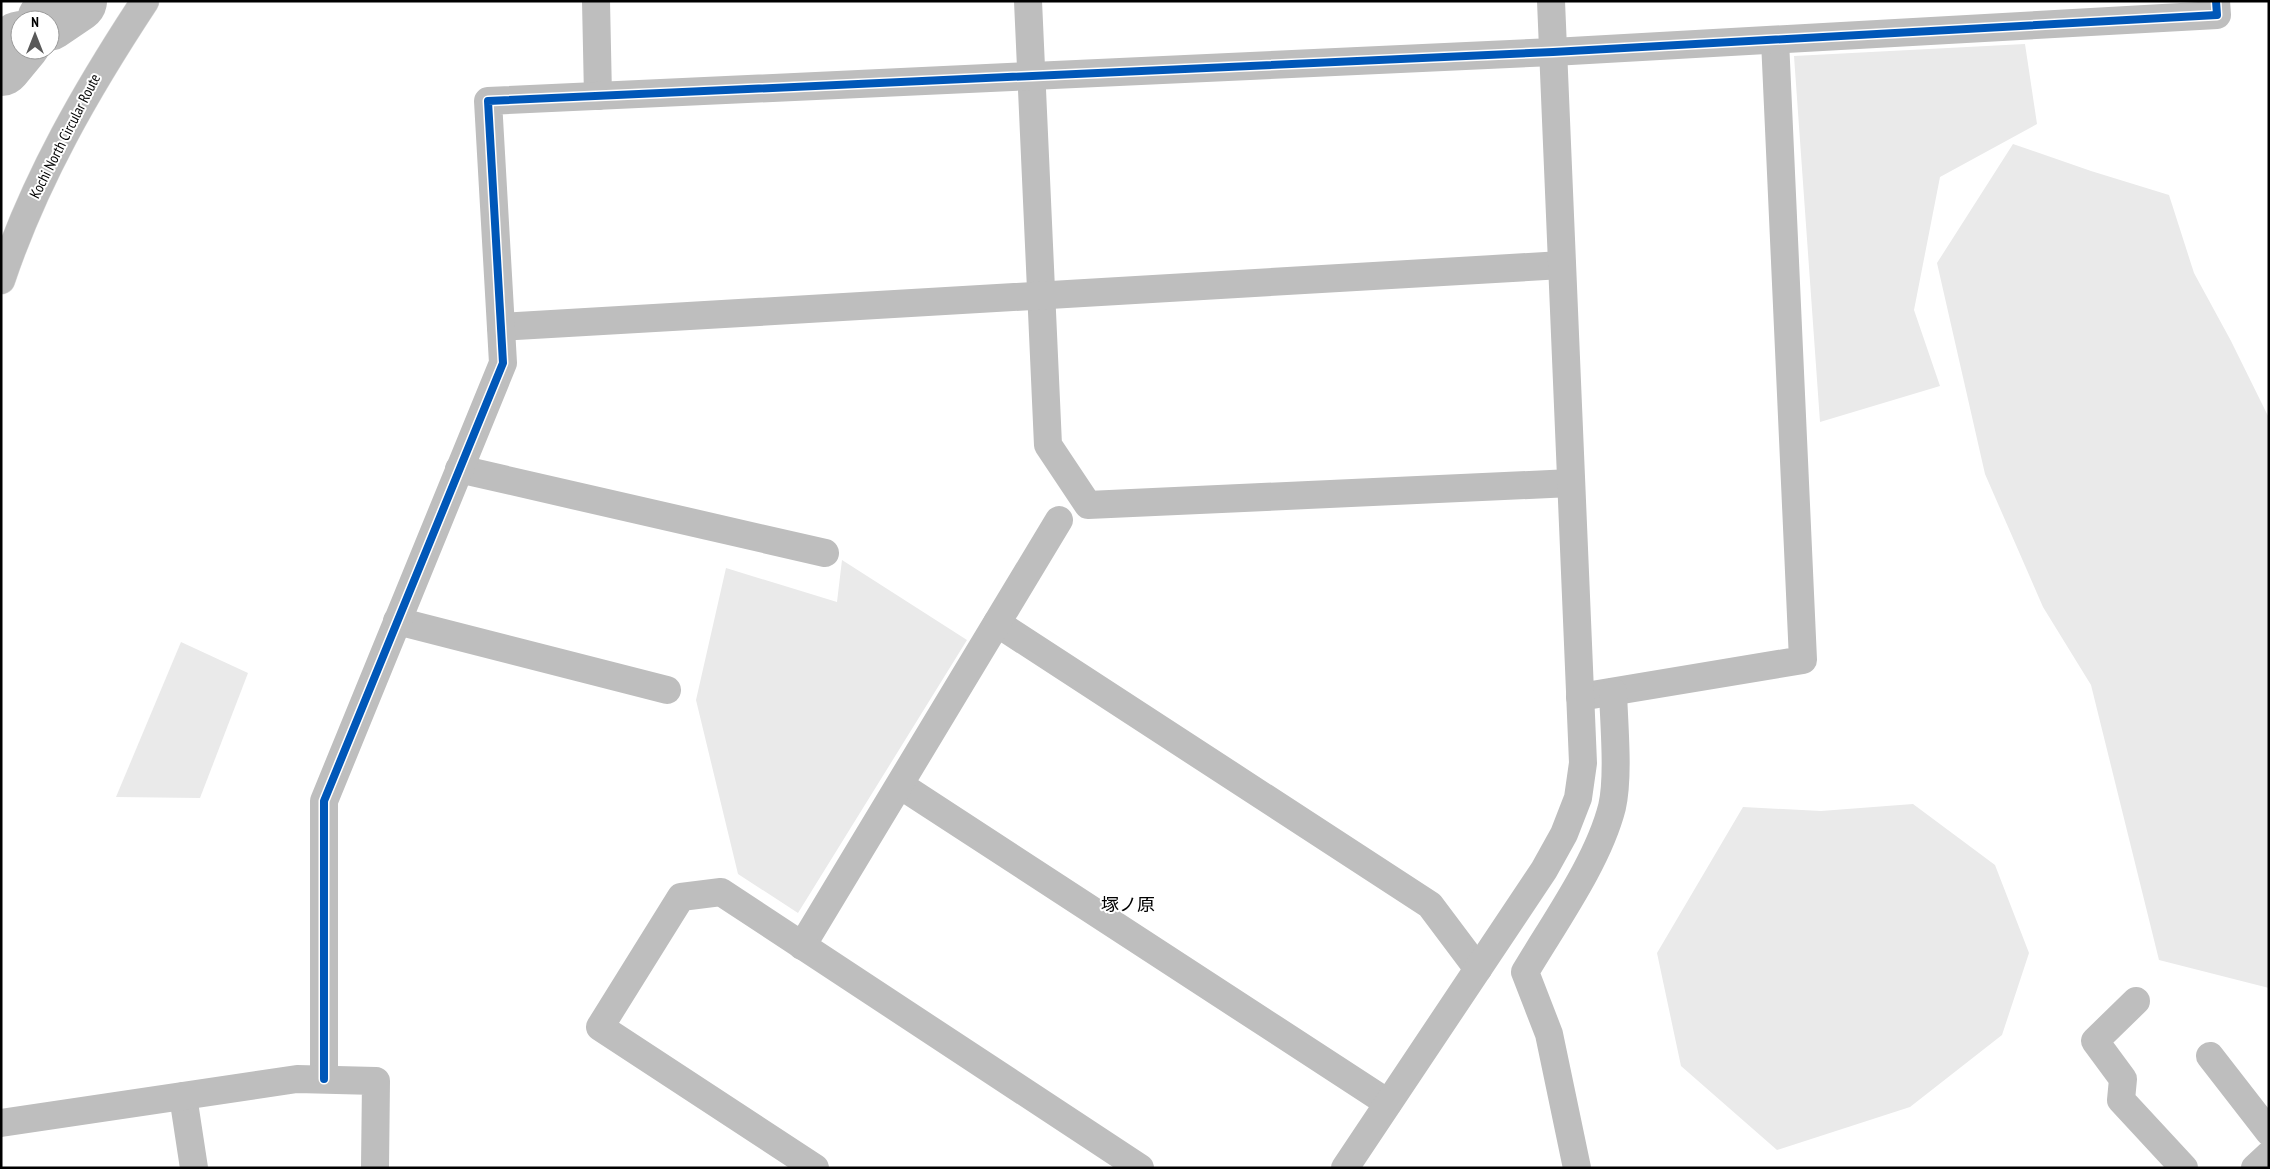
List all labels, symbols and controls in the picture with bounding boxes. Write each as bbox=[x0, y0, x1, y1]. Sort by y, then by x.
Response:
north arrow bbox=[10, 10, 60, 60]
text: N bbox=[31, 13, 39, 31]
street label: Kochi North Circular Route bbox=[25, 70, 104, 201]
district label: 塚ノ原 bbox=[1101, 893, 1155, 916]

